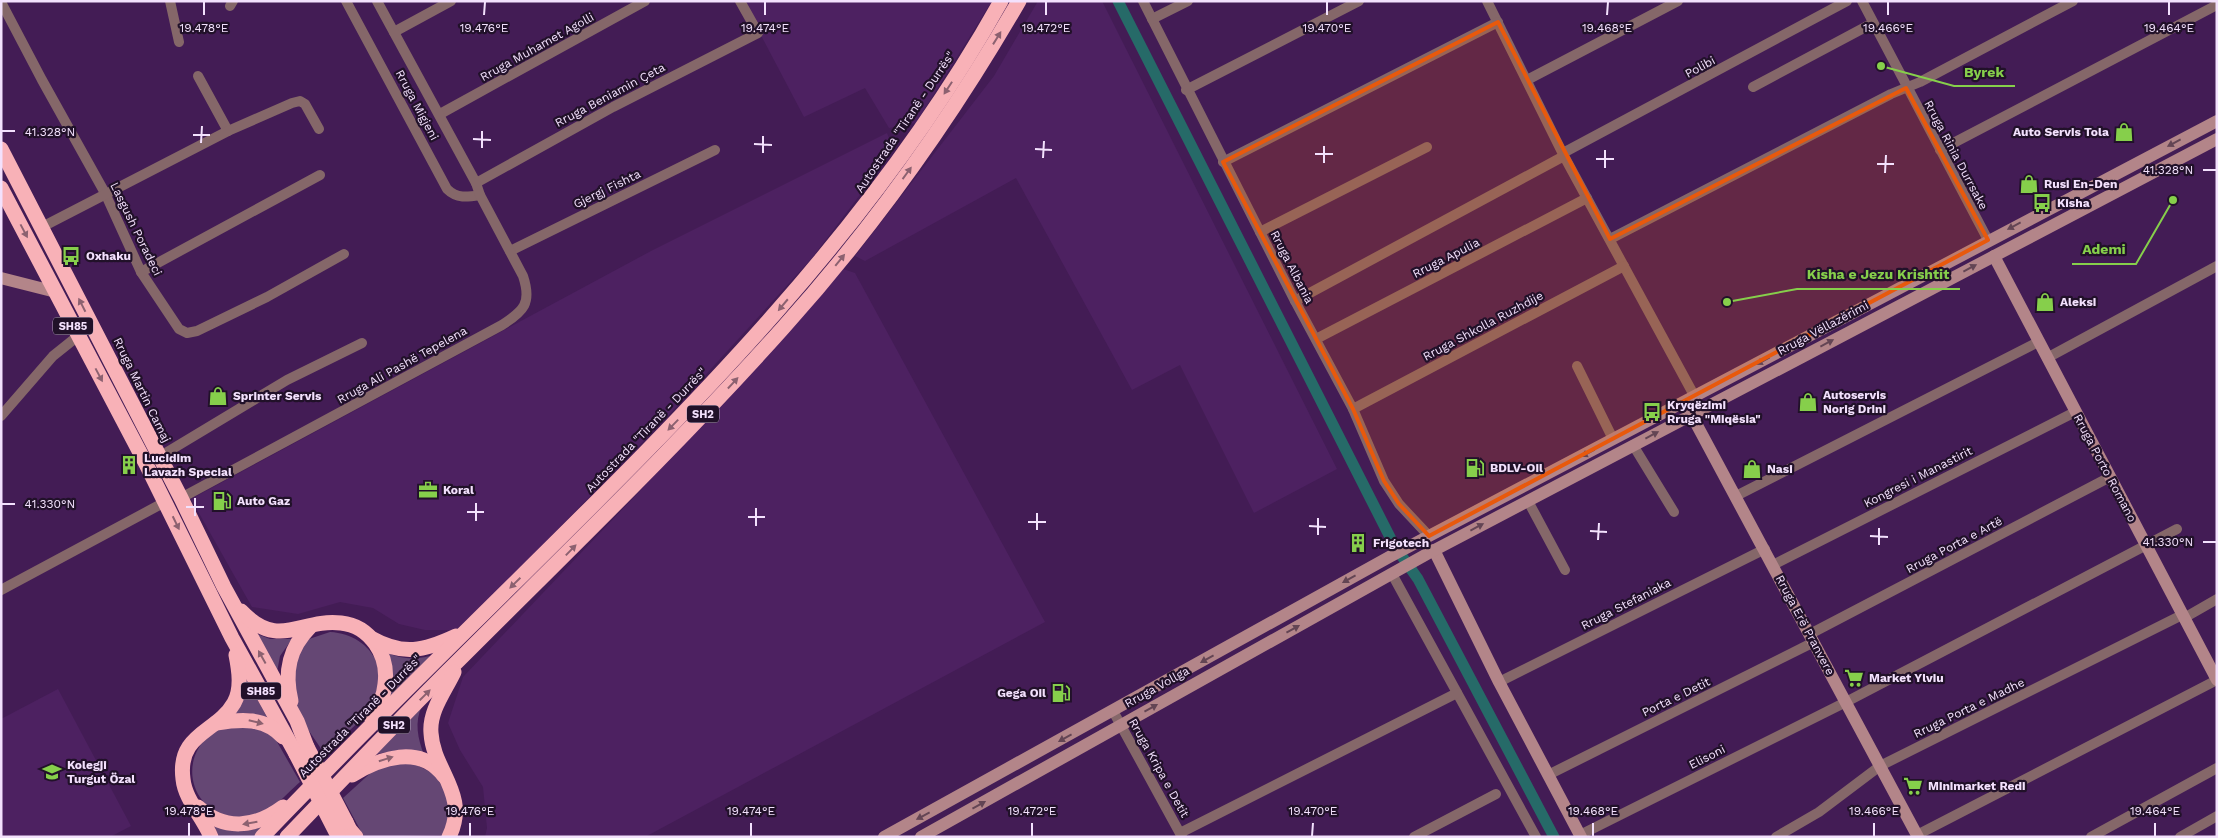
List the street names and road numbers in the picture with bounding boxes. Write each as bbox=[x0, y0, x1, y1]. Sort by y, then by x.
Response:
street label: Rruga Muhamet Agolli bbox=[478, 10, 596, 84]
street label: Autostrada "Tiranë - Durrës" bbox=[852, 49, 958, 195]
street label: Polibi bbox=[1683, 53, 1717, 81]
street label: Rruga Beniamin Çeta bbox=[553, 60, 667, 130]
street label: Rruga Migjeni bbox=[393, 67, 441, 143]
street label: Rruga Rinia Durrsake bbox=[1921, 98, 1991, 212]
street label: Gjergj Fishta bbox=[571, 167, 643, 211]
street label: Lasgush Poradeci bbox=[107, 180, 165, 278]
street label: Rruga Albania bbox=[1268, 228, 1317, 306]
street label: Rruga Apulia bbox=[1410, 235, 1482, 281]
street label: Rruga Shkolla Ruzhdije bbox=[1421, 288, 1546, 364]
street label: Rruga Vëllazërimi bbox=[1775, 298, 1871, 358]
road number: SH85 bbox=[53, 318, 93, 334]
street label: Rruga Ali Pashë Tepelena bbox=[335, 323, 470, 407]
street label: Rruga Martin Camaj bbox=[111, 335, 173, 445]
street label: Autostrada "Tiranë - Durrës" bbox=[583, 365, 709, 495]
road number: SH2 bbox=[687, 406, 719, 422]
street label: Rruga Porto Romano bbox=[2071, 412, 2139, 524]
street label: Kongresi i Manastirit bbox=[1861, 444, 1975, 510]
street label: Rruga Porta e Artë bbox=[1904, 514, 2004, 576]
street label: Rruga Erë Pranvere bbox=[1773, 572, 1837, 678]
street label: Rruga Stefaniaka bbox=[1579, 575, 1673, 633]
street label: Autostrada "Tiranë - Durrës" bbox=[296, 652, 424, 780]
street label: Rruga Vollga bbox=[1122, 663, 1192, 711]
street label: Porta e Detit bbox=[1640, 674, 1712, 720]
street label: Rruga Porta e Madhe bbox=[1911, 675, 2027, 741]
road number: SH85 bbox=[241, 682, 281, 699]
road number: SH2 bbox=[378, 716, 410, 734]
street label: Rruga Kripa e Detit bbox=[1126, 716, 1192, 820]
street label: Elisoni bbox=[1687, 742, 1727, 772]

